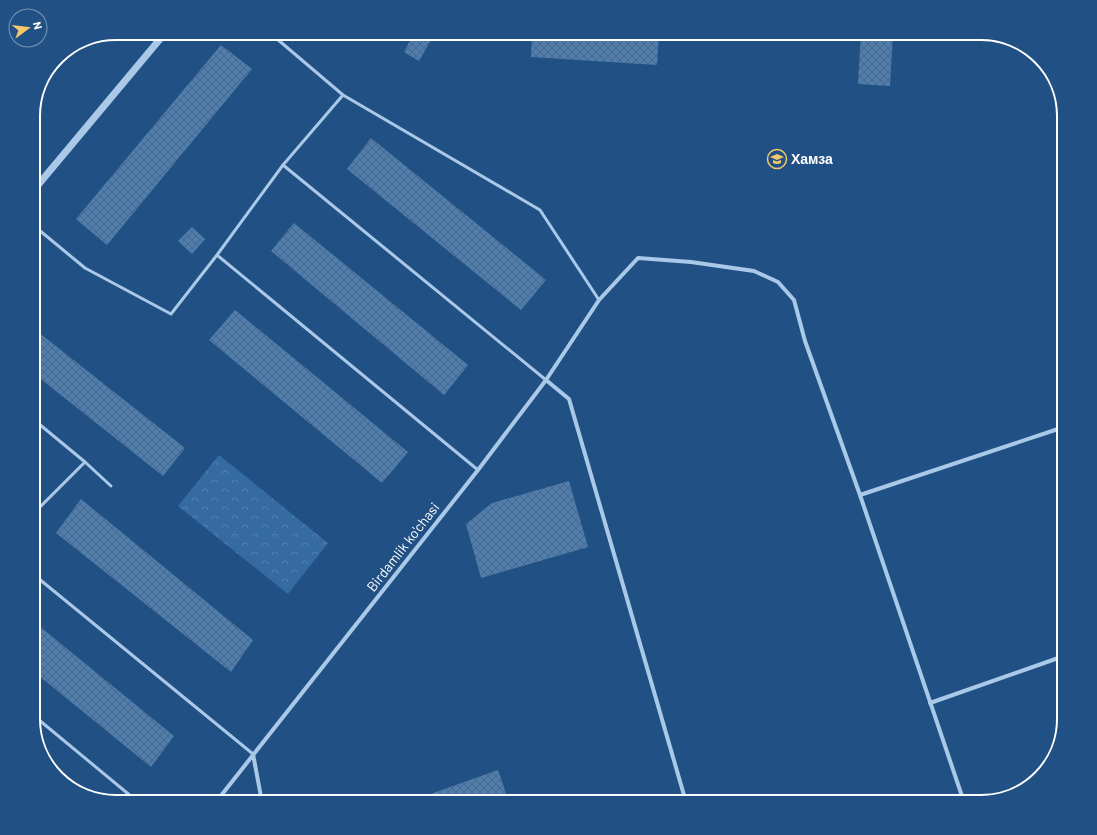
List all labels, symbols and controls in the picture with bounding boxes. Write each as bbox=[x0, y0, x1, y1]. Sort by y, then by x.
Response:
north arrow bbox=[8, 8, 48, 48]
text: N bbox=[31, 20, 45, 31]
school or university icon: Хамза bbox=[766, 148, 788, 170]
place label: Хамза bbox=[791, 150, 833, 167]
street label: Birdamlik ko'chasi bbox=[363, 499, 443, 594]

